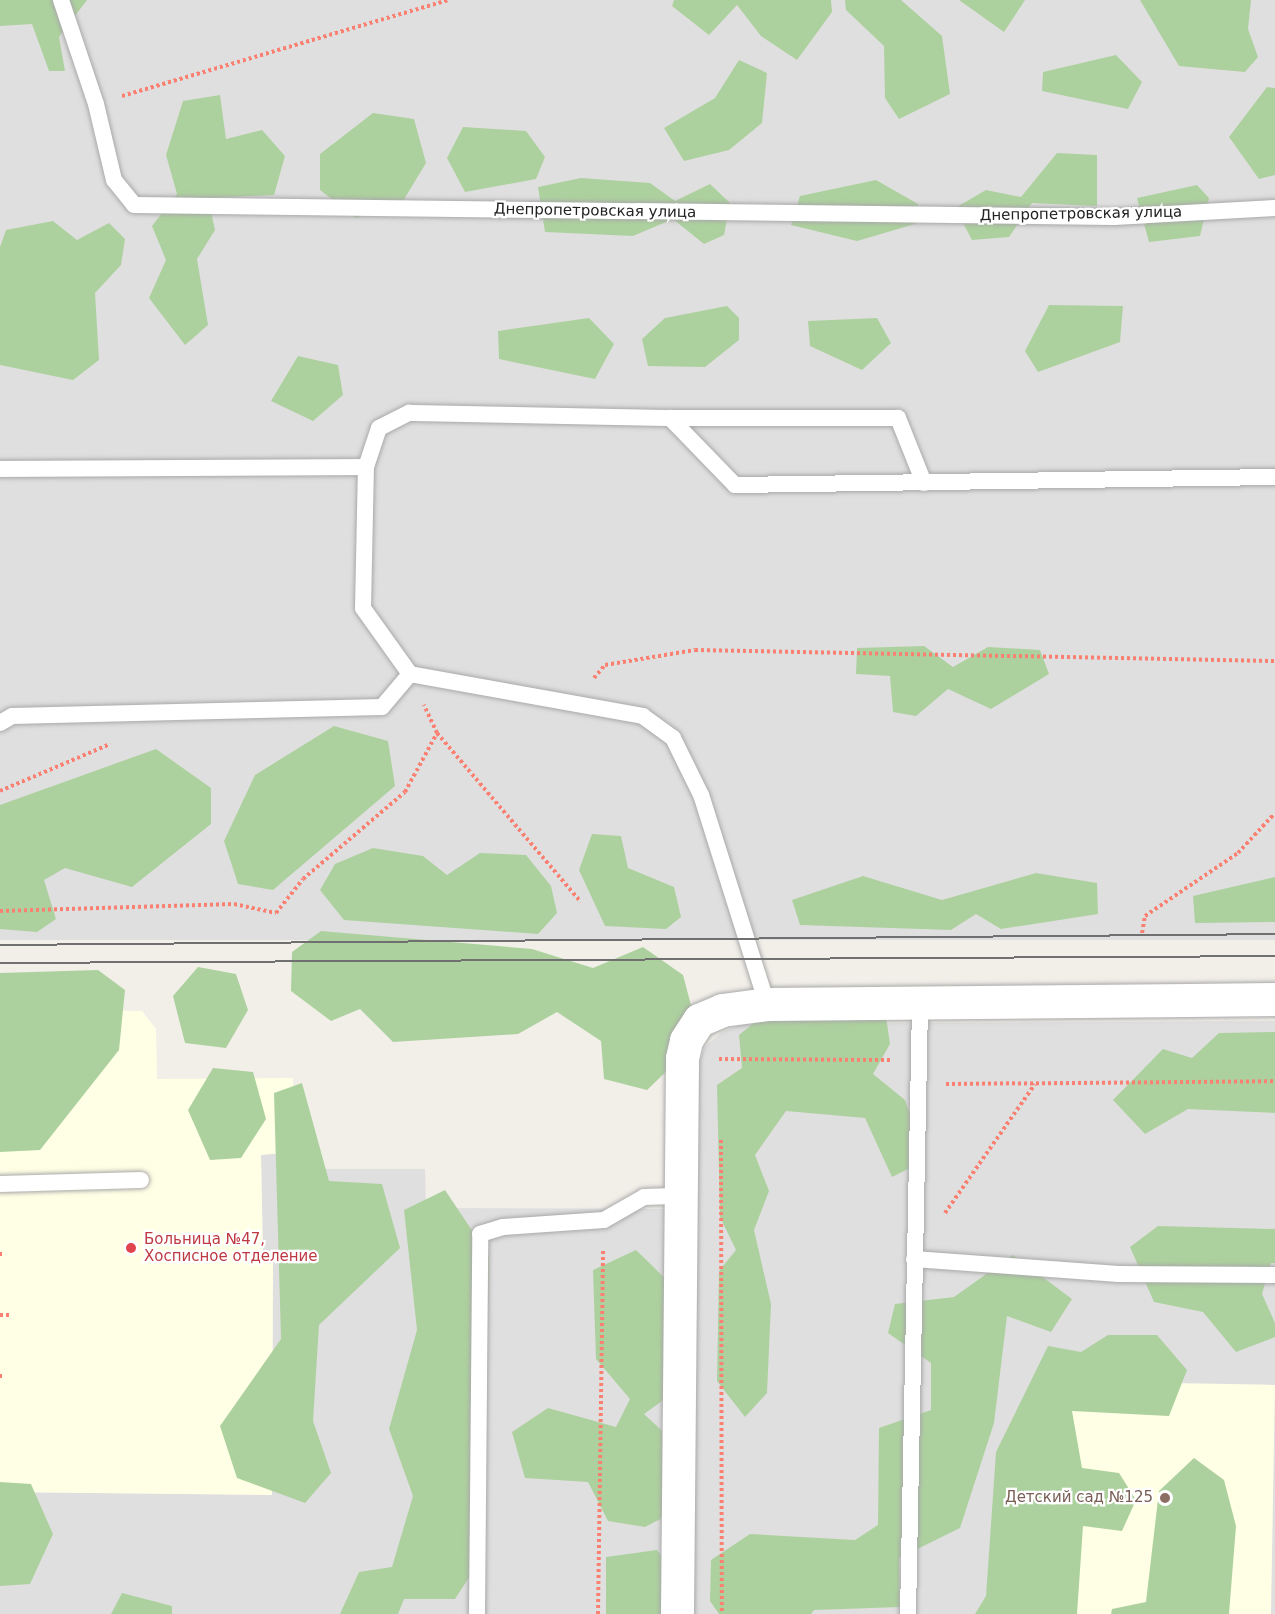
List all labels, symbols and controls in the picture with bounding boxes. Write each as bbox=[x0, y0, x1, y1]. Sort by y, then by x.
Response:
street label: Днепропетровская улица bbox=[494, 200, 696, 222]
street label: Днепропетровская улица bbox=[980, 203, 1182, 225]
place label: Больница №47, Хосписное отделение bbox=[144, 1230, 318, 1265]
marker: Больница №47, Хосписное отделение bbox=[122, 1239, 140, 1257]
place label: Детский сад №125 bbox=[1005, 1489, 1153, 1507]
marker: Детский сад №125 bbox=[1158, 1491, 1172, 1505]

